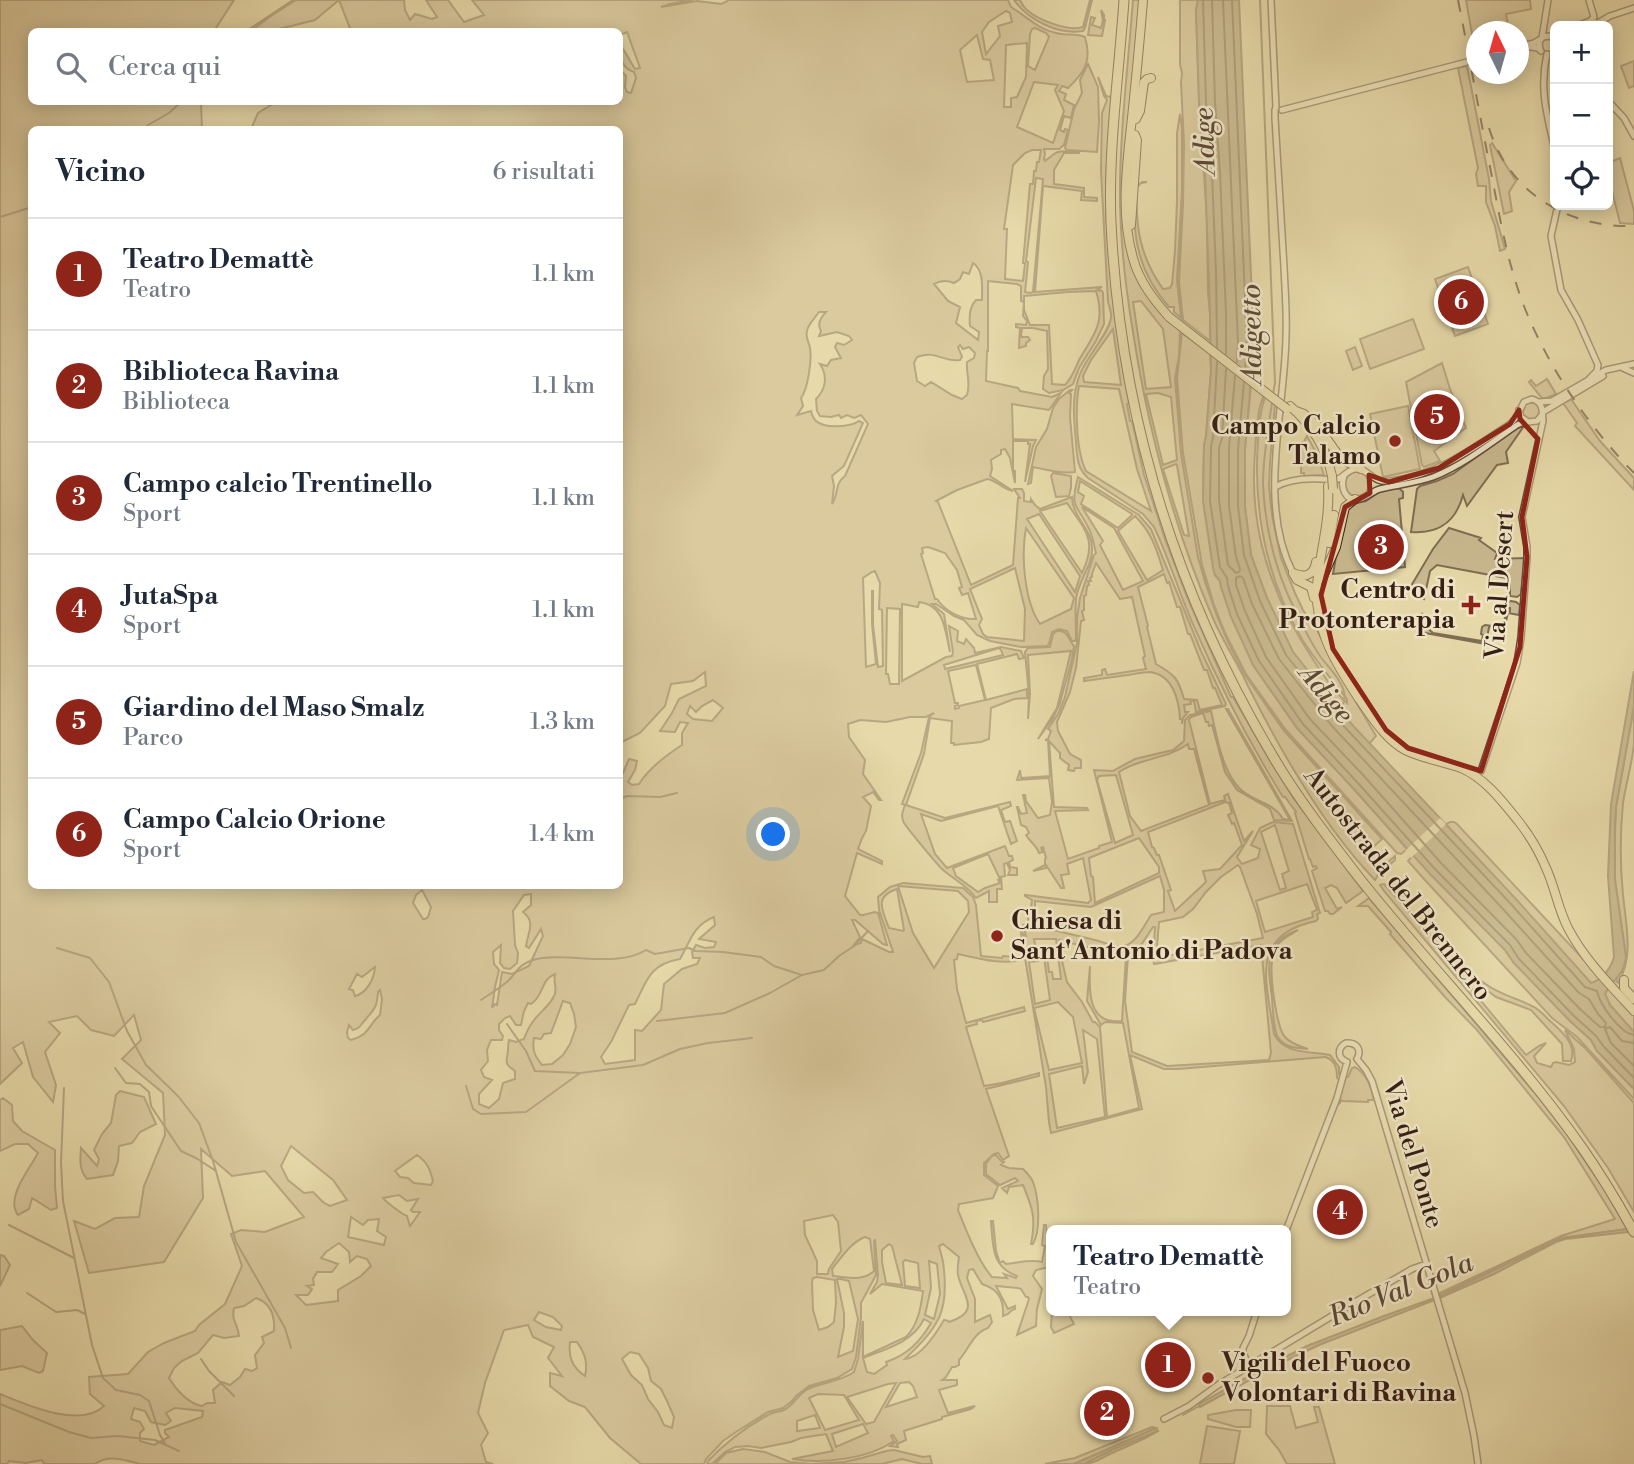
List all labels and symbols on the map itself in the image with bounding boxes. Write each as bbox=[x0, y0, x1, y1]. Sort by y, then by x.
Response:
north arrow bbox=[1466, 21, 1529, 84]
water label: Adige bbox=[1186, 107, 1224, 178]
pin: 6 bbox=[1438, 276, 1484, 328]
water label: Adigetto bbox=[1234, 284, 1270, 387]
pin: 5 bbox=[1414, 391, 1460, 443]
place label: Campo Calcio Talamo bbox=[1211, 410, 1381, 472]
marker: Campo Calcio Talamo bbox=[1387, 433, 1403, 449]
street label: Via al Desert bbox=[1479, 509, 1521, 662]
pin: 3 bbox=[1358, 521, 1404, 573]
place label: Centro di Protonterapia bbox=[1279, 574, 1456, 636]
marker: Centro di Protonterapia bbox=[1461, 595, 1481, 615]
water label: Adige bbox=[1289, 655, 1361, 731]
street label: Autostrada del Brennero bbox=[1296, 760, 1499, 1007]
your location bbox=[756, 817, 790, 851]
place label: Chiesa di Sant'Antonio di Padova bbox=[1011, 905, 1294, 967]
marker: Chiesa di Sant'Antonio di Padova bbox=[989, 928, 1005, 944]
street label: Via del Ponte bbox=[1375, 1075, 1451, 1232]
pin: 4 bbox=[1317, 1186, 1363, 1238]
water label: Rio Val Gola bbox=[1323, 1245, 1479, 1335]
pin: 1 bbox=[1145, 1339, 1191, 1391]
place label: Vigili del Fuoco Volontari di Ravina bbox=[1221, 1347, 1457, 1409]
marker: Vigili del Fuoco Volontari di Ravina bbox=[1200, 1370, 1216, 1386]
pin: 2 bbox=[1084, 1387, 1130, 1439]

